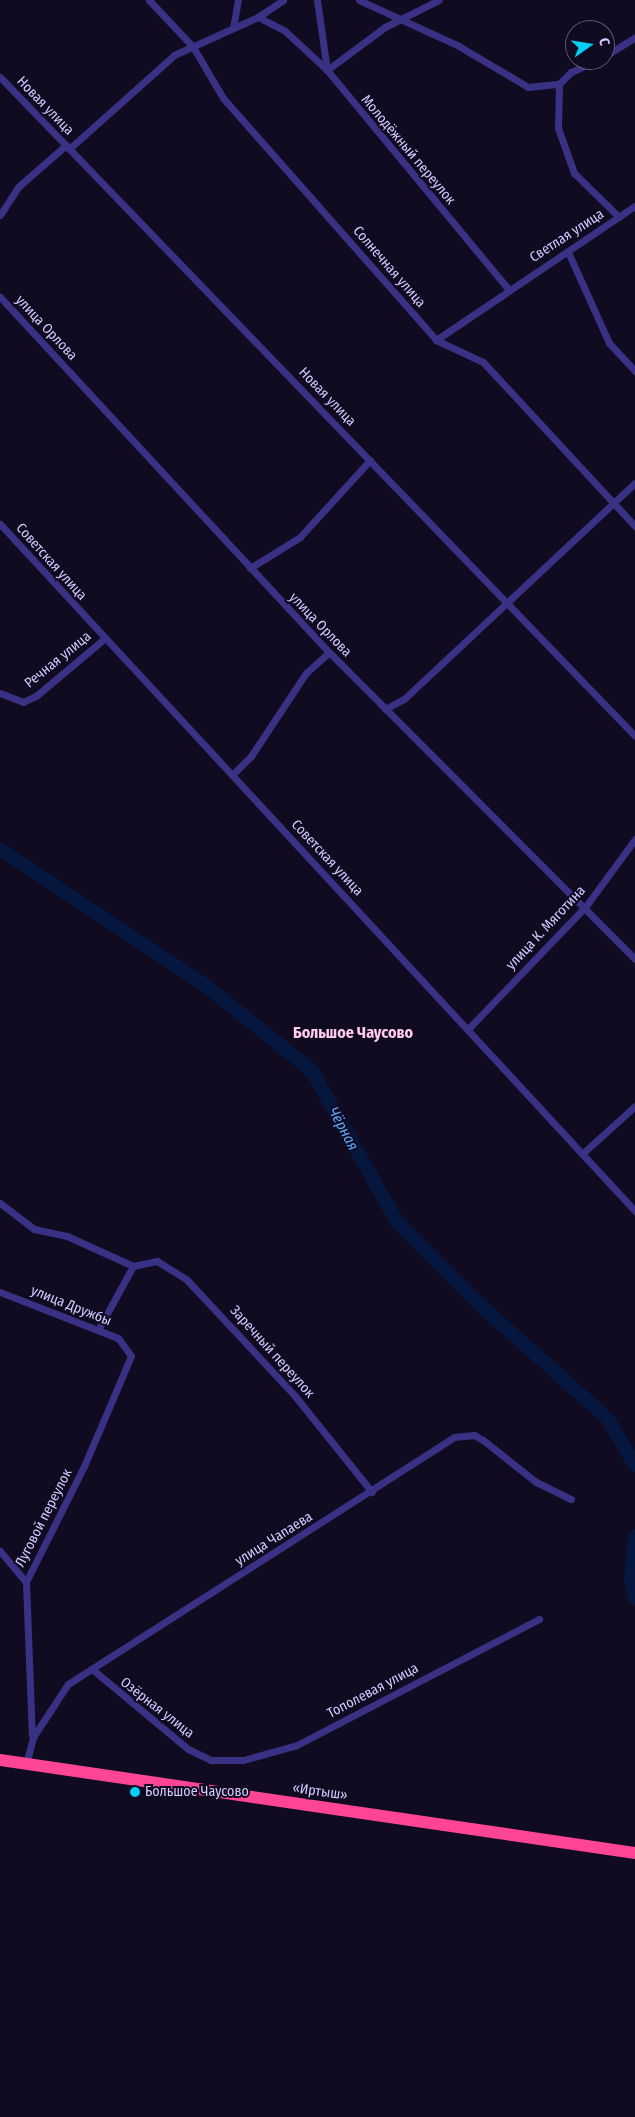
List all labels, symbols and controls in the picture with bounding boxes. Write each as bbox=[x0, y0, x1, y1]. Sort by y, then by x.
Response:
north arrow bbox=[565, 20, 615, 70]
text: С bbox=[595, 36, 613, 47]
street label: Новая улица bbox=[13, 73, 77, 139]
street label: Молодёжный переулок bbox=[357, 92, 459, 208]
street label: Светлая улица bbox=[527, 206, 607, 266]
street label: Солнечная улица bbox=[349, 223, 429, 311]
street label: улица Орлова bbox=[12, 292, 80, 364]
street label: Новая улица bbox=[295, 364, 359, 430]
street label: Советская улица bbox=[12, 520, 90, 604]
street label: улица Орлова bbox=[285, 589, 355, 661]
street label: Речная улица bbox=[21, 628, 95, 692]
street label: Советская улица bbox=[288, 817, 366, 899]
street label: улица К. Мяготина bbox=[503, 883, 589, 973]
district label: Большое Чаусово bbox=[293, 1023, 413, 1043]
water label: Чёрная bbox=[324, 1104, 362, 1154]
street label: улица Дружбы bbox=[28, 1282, 114, 1330]
street label: Заречный переулок bbox=[226, 1302, 318, 1402]
street label: Луговой переулок bbox=[12, 1466, 76, 1570]
street label: улица Чапаева bbox=[232, 1509, 316, 1569]
street label: Тополевая улица bbox=[325, 1660, 421, 1722]
street label: Озёрная улица bbox=[117, 1674, 197, 1742]
street label: «Иртыш» bbox=[291, 1780, 349, 1804]
place label: Большое Чаусово bbox=[145, 1784, 249, 1800]
marker: Большое Чаусово bbox=[129, 1786, 141, 1798]

